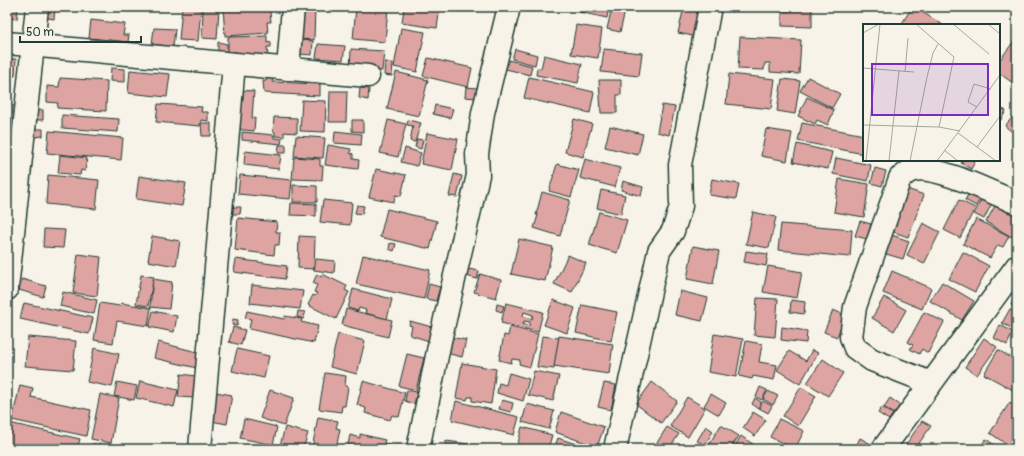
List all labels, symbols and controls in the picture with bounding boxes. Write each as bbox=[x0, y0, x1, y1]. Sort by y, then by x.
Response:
scale bar bbox=[20, 18, 141, 44]
inset map bbox=[863, 24, 1000, 161]
text: 50 m bbox=[26, 25, 54, 40]

